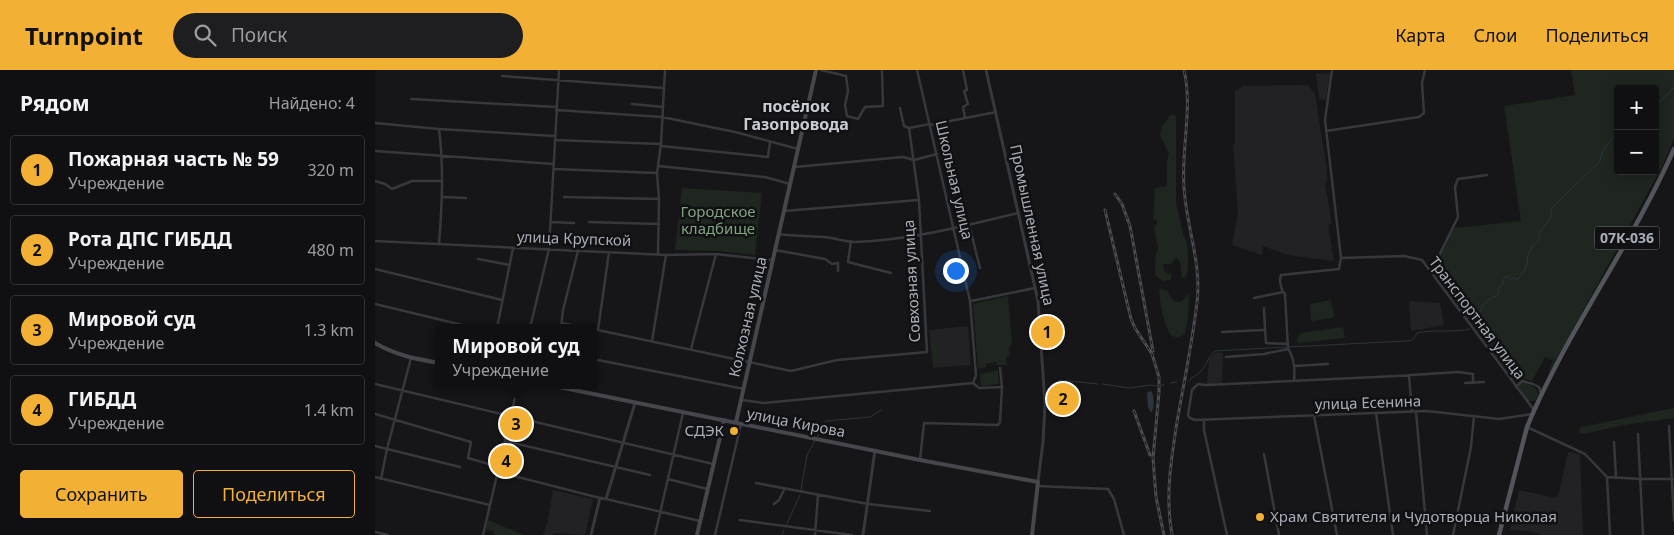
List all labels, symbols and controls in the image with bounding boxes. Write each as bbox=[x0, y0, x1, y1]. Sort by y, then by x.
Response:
search box bbox=[173, 13, 523, 58]
text: Turnpoint bbox=[25, 19, 143, 52]
icon: search bbox=[191, 21, 219, 49]
text: Поиск bbox=[231, 22, 287, 48]
text: Карта bbox=[1395, 23, 1445, 47]
text: Слои bbox=[1473, 23, 1517, 47]
text: Поделиться bbox=[1545, 23, 1649, 47]
map controls bbox=[1614, 85, 1659, 175]
button: + bbox=[1614, 85, 1659, 130]
text: Рядом bbox=[20, 89, 90, 117]
text: Найдено: 4 bbox=[269, 92, 355, 114]
district label: посёлок Газопровода bbox=[743, 95, 849, 135]
street label: Школьная улица bbox=[932, 118, 978, 241]
button: − bbox=[1614, 130, 1659, 175]
street label: Промышленная улица bbox=[1006, 142, 1060, 307]
text: Пожарная часть № 59 bbox=[68, 146, 279, 172]
text: 1 bbox=[32, 159, 42, 181]
text: 320 m bbox=[307, 159, 354, 181]
text: Учреждение bbox=[68, 172, 164, 194]
park label: Городское кладбище bbox=[680, 201, 756, 238]
street label: Совхозная улица bbox=[898, 219, 924, 343]
text: Рота ДПС ГИБДД bbox=[68, 226, 232, 252]
street label: улица Крупской bbox=[516, 226, 632, 250]
road number: 07К-036 bbox=[1595, 226, 1659, 250]
text: 2 bbox=[32, 239, 42, 261]
text: 480 m bbox=[307, 239, 354, 261]
text: Учреждение bbox=[68, 252, 164, 274]
street label: Транспортная улица bbox=[1425, 252, 1530, 383]
street label: Колхозная улица bbox=[723, 255, 771, 379]
your location bbox=[943, 258, 969, 284]
text: Мировой суд bbox=[68, 306, 195, 332]
pin: 1 bbox=[1031, 313, 1063, 351]
text: 3 bbox=[32, 319, 42, 341]
text: 1.3 km bbox=[304, 319, 354, 341]
popup bbox=[435, 324, 597, 389]
text: Учреждение bbox=[68, 332, 164, 354]
text: Мировой суд bbox=[452, 333, 580, 359]
text: Учреждение bbox=[452, 359, 549, 381]
pin: 2 bbox=[1047, 380, 1079, 418]
text: ГИБДД bbox=[68, 386, 136, 412]
street label: улица Есенина bbox=[1314, 390, 1421, 414]
text: 4 bbox=[32, 399, 42, 421]
text: 1.4 km bbox=[304, 399, 354, 421]
street label: улица Кирова bbox=[745, 403, 847, 441]
pin: 3 bbox=[500, 405, 532, 443]
text: Учреждение bbox=[68, 412, 164, 434]
place label: СДЭК bbox=[684, 420, 725, 440]
marker: СДЭК bbox=[728, 425, 740, 437]
pin: 4 bbox=[490, 442, 522, 480]
button: Сохранить bbox=[20, 470, 183, 518]
button: Поделиться bbox=[193, 470, 355, 518]
place label: Храм Святителя и Чудотворца Николая bbox=[1270, 506, 1557, 526]
marker: Храм Святителя и Чудотворца Николая bbox=[1254, 511, 1266, 523]

